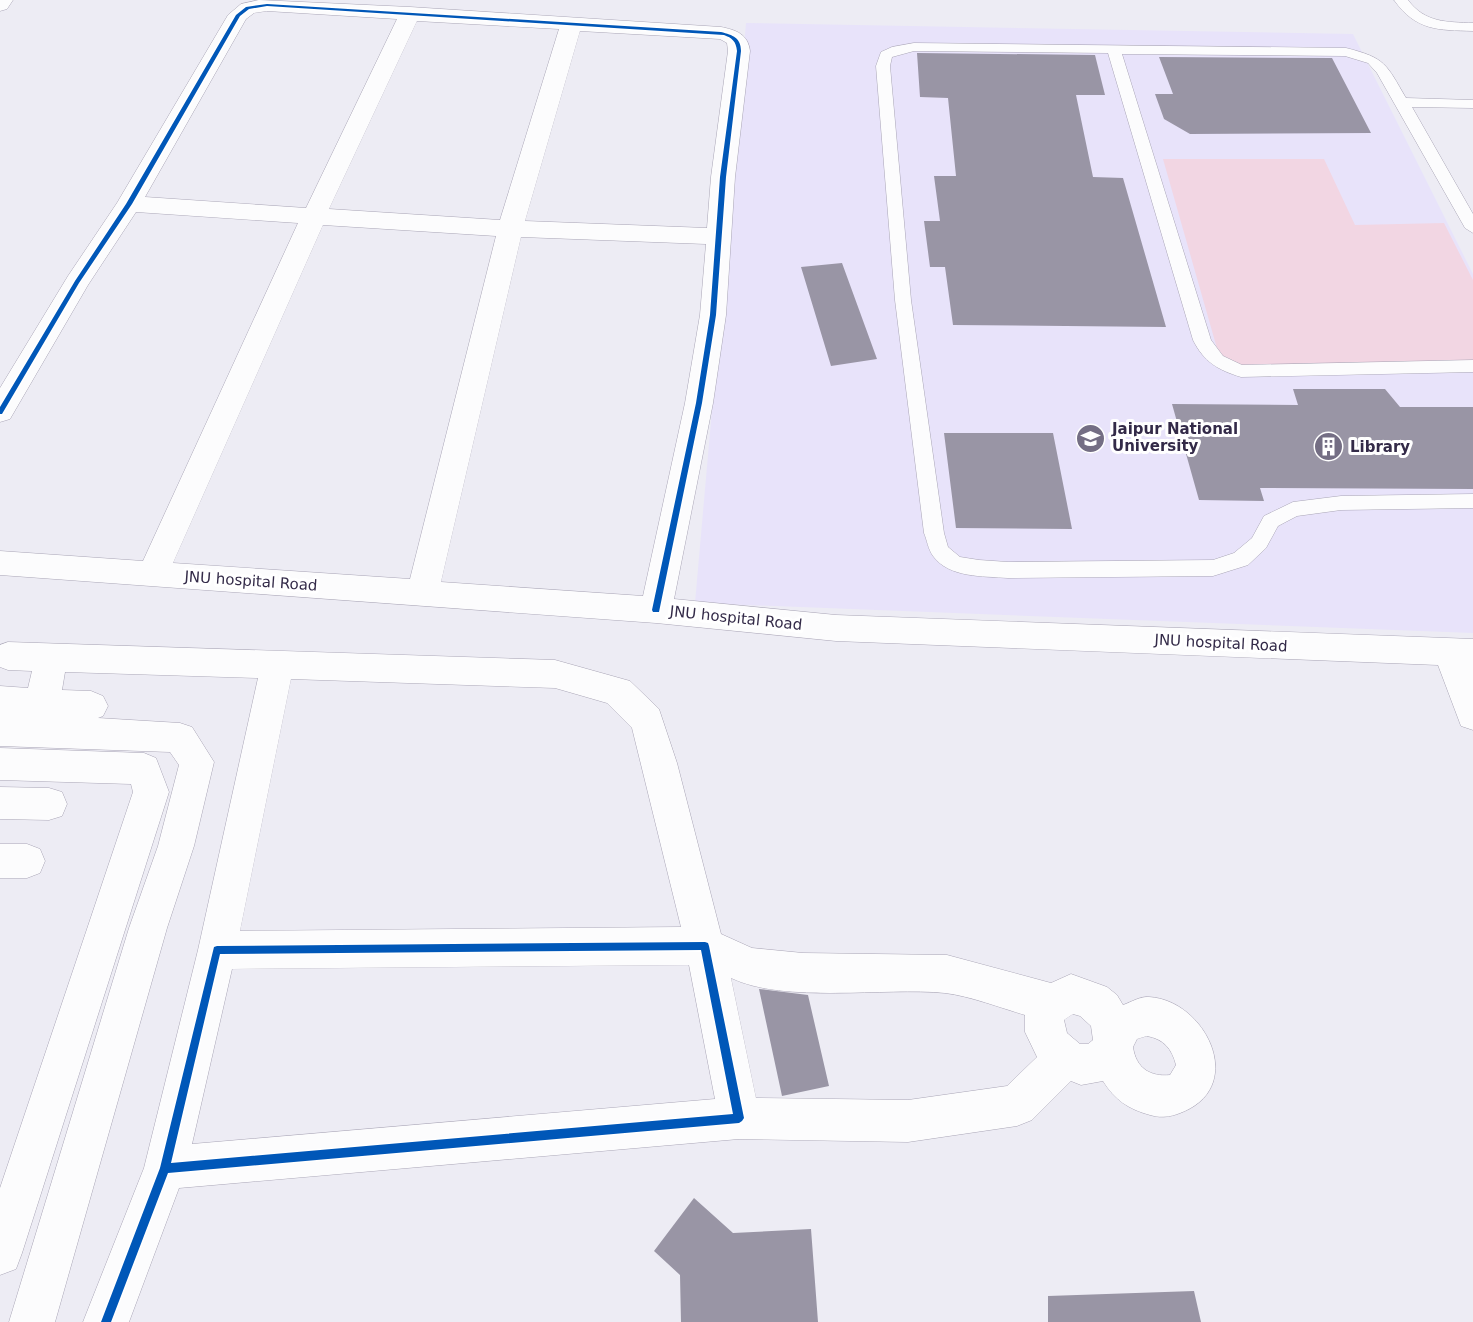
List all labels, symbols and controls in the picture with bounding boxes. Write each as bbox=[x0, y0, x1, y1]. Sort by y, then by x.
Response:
place label: Jaipur National University bbox=[1111, 420, 1238, 455]
school or university icon: Jaipur National University bbox=[1075, 422, 1107, 454]
building icon: Library bbox=[1313, 431, 1345, 463]
place label: Library bbox=[1350, 438, 1410, 456]
street label: JNU hospital Road bbox=[183, 567, 318, 595]
street label: JNU hospital Road bbox=[668, 602, 803, 634]
street label: JNU hospital Road bbox=[1153, 630, 1288, 655]

